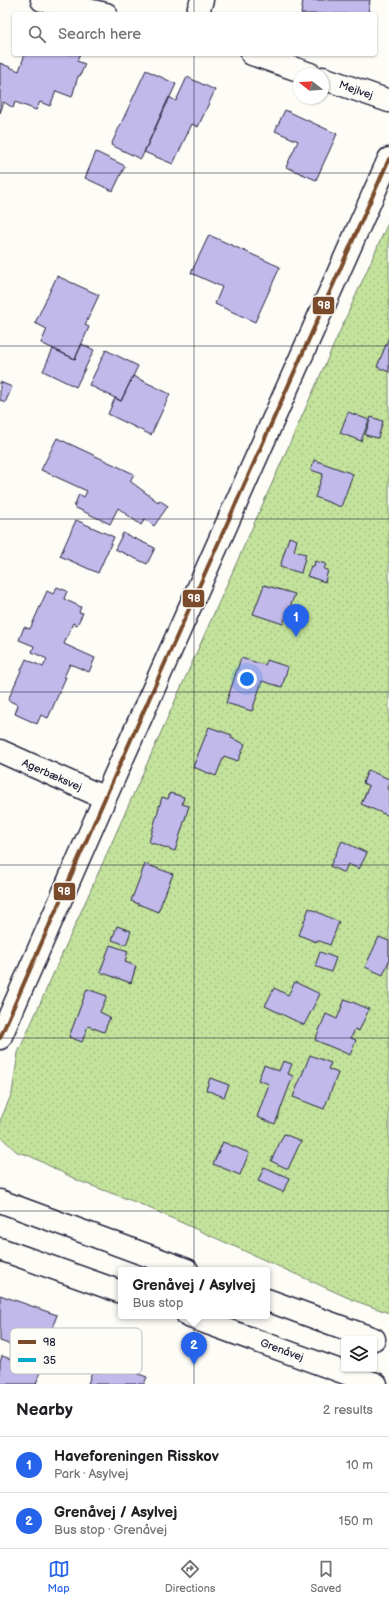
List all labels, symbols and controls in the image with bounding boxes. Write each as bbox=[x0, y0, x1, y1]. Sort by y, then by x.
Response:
search box bbox=[12, 12, 377, 56]
icon: search bbox=[26, 23, 48, 45]
text: Search here bbox=[58, 25, 141, 44]
north arrow bbox=[293, 68, 329, 104]
street label: Mejlvej bbox=[337, 78, 375, 102]
line badge: 98 bbox=[312, 296, 335, 315]
text: 98 bbox=[317, 299, 331, 312]
line badge: 98 bbox=[182, 589, 205, 608]
text: 98 bbox=[187, 592, 201, 605]
pin: 1 bbox=[283, 604, 309, 637]
your location bbox=[237, 669, 257, 689]
street label: Agerbæksvej bbox=[20, 756, 84, 794]
line badge: 98 bbox=[53, 882, 76, 901]
text: 98 bbox=[57, 885, 71, 898]
popup bbox=[118, 1267, 270, 1319]
text: Grenåvej / Asylvej bbox=[132, 1276, 256, 1295]
text: Bus stop bbox=[132, 1295, 183, 1311]
legend bbox=[10, 1328, 142, 1374]
pin: 2 bbox=[181, 1332, 207, 1365]
text: 98 bbox=[43, 1336, 56, 1349]
street label: Grenåvej bbox=[259, 1336, 305, 1364]
map controls bbox=[341, 1336, 377, 1372]
button: layers bbox=[341, 1336, 377, 1372]
text: 35 bbox=[43, 1354, 56, 1367]
text: Nearby bbox=[16, 1400, 73, 1420]
text: 2 results bbox=[323, 1402, 373, 1418]
text: Haveforeningen Risskov bbox=[54, 1447, 219, 1466]
text: 1 bbox=[26, 1457, 32, 1473]
text: 10 m bbox=[346, 1457, 373, 1473]
text: Park · Asylvej bbox=[54, 1466, 128, 1482]
text: Grenåvej / Asylvej bbox=[54, 1503, 177, 1522]
text: 2 bbox=[25, 1513, 33, 1529]
text: 150 m bbox=[339, 1513, 373, 1529]
text: Bus stop · Grenåvej bbox=[54, 1522, 167, 1538]
tab: Map bbox=[48, 1558, 70, 1595]
tab: Directions bbox=[165, 1558, 215, 1595]
tab: Saved bbox=[311, 1558, 341, 1595]

